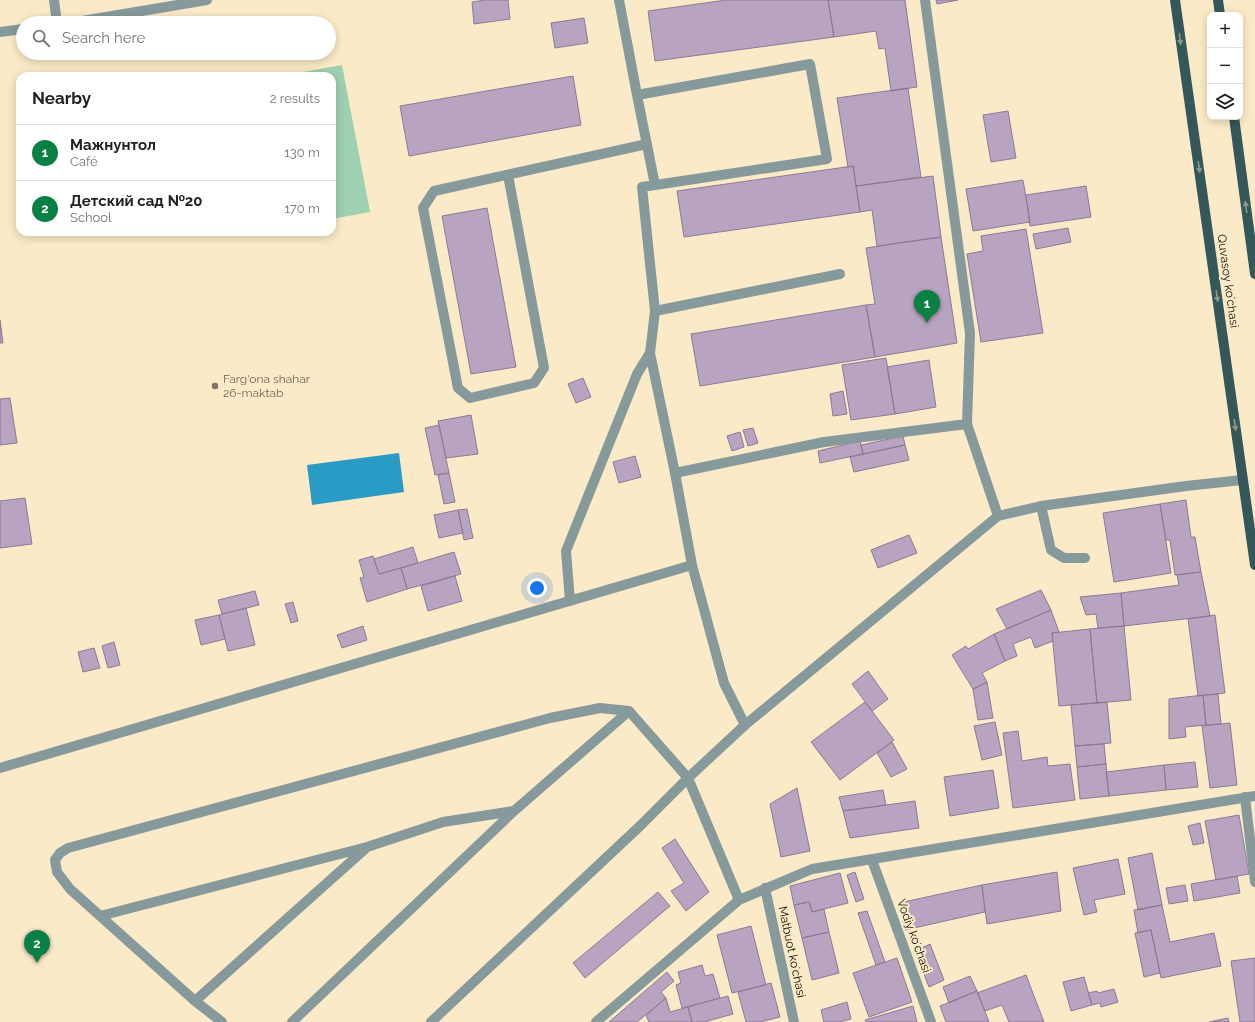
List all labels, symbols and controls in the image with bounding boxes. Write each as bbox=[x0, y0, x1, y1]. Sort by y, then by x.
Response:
map controls bbox=[1207, 12, 1243, 120]
button: + bbox=[1207, 12, 1243, 48]
search box bbox=[16, 16, 336, 60]
icon: search bbox=[30, 27, 52, 49]
text: Search here bbox=[62, 29, 145, 47]
one-way arrow bbox=[1177, 33, 1183, 45]
button: − bbox=[1207, 48, 1243, 84]
button: layers bbox=[1207, 84, 1243, 120]
text: Nearby bbox=[32, 88, 91, 108]
text: 2 results bbox=[270, 91, 320, 106]
text: Мажнунтол bbox=[70, 136, 156, 154]
text: 1 bbox=[42, 145, 48, 160]
text: 130 m bbox=[284, 145, 320, 160]
text: Café bbox=[70, 154, 98, 169]
one-way arrow bbox=[1195, 161, 1202, 173]
text: Детский сад №20 bbox=[70, 192, 202, 210]
text: 2 bbox=[41, 201, 49, 216]
text: 170 m bbox=[284, 201, 320, 216]
one-way arrow bbox=[1243, 201, 1249, 213]
text: School bbox=[70, 210, 112, 225]
street label: Quvasoy koʻchasi bbox=[1214, 233, 1242, 329]
pin: 1 bbox=[914, 290, 940, 323]
one-way arrow bbox=[1214, 290, 1220, 302]
place label: Farg'ona shahar 26-maktab bbox=[223, 372, 311, 400]
marker: Farg'ona shahar 26-maktab bbox=[210, 381, 220, 391]
one-way arrow bbox=[1232, 419, 1238, 431]
your location bbox=[527, 578, 547, 598]
street label: Vodiy koʻchasi bbox=[894, 897, 934, 975]
street label: Matbuot koʻchasi bbox=[775, 905, 809, 999]
pin: 2 bbox=[24, 930, 50, 963]

